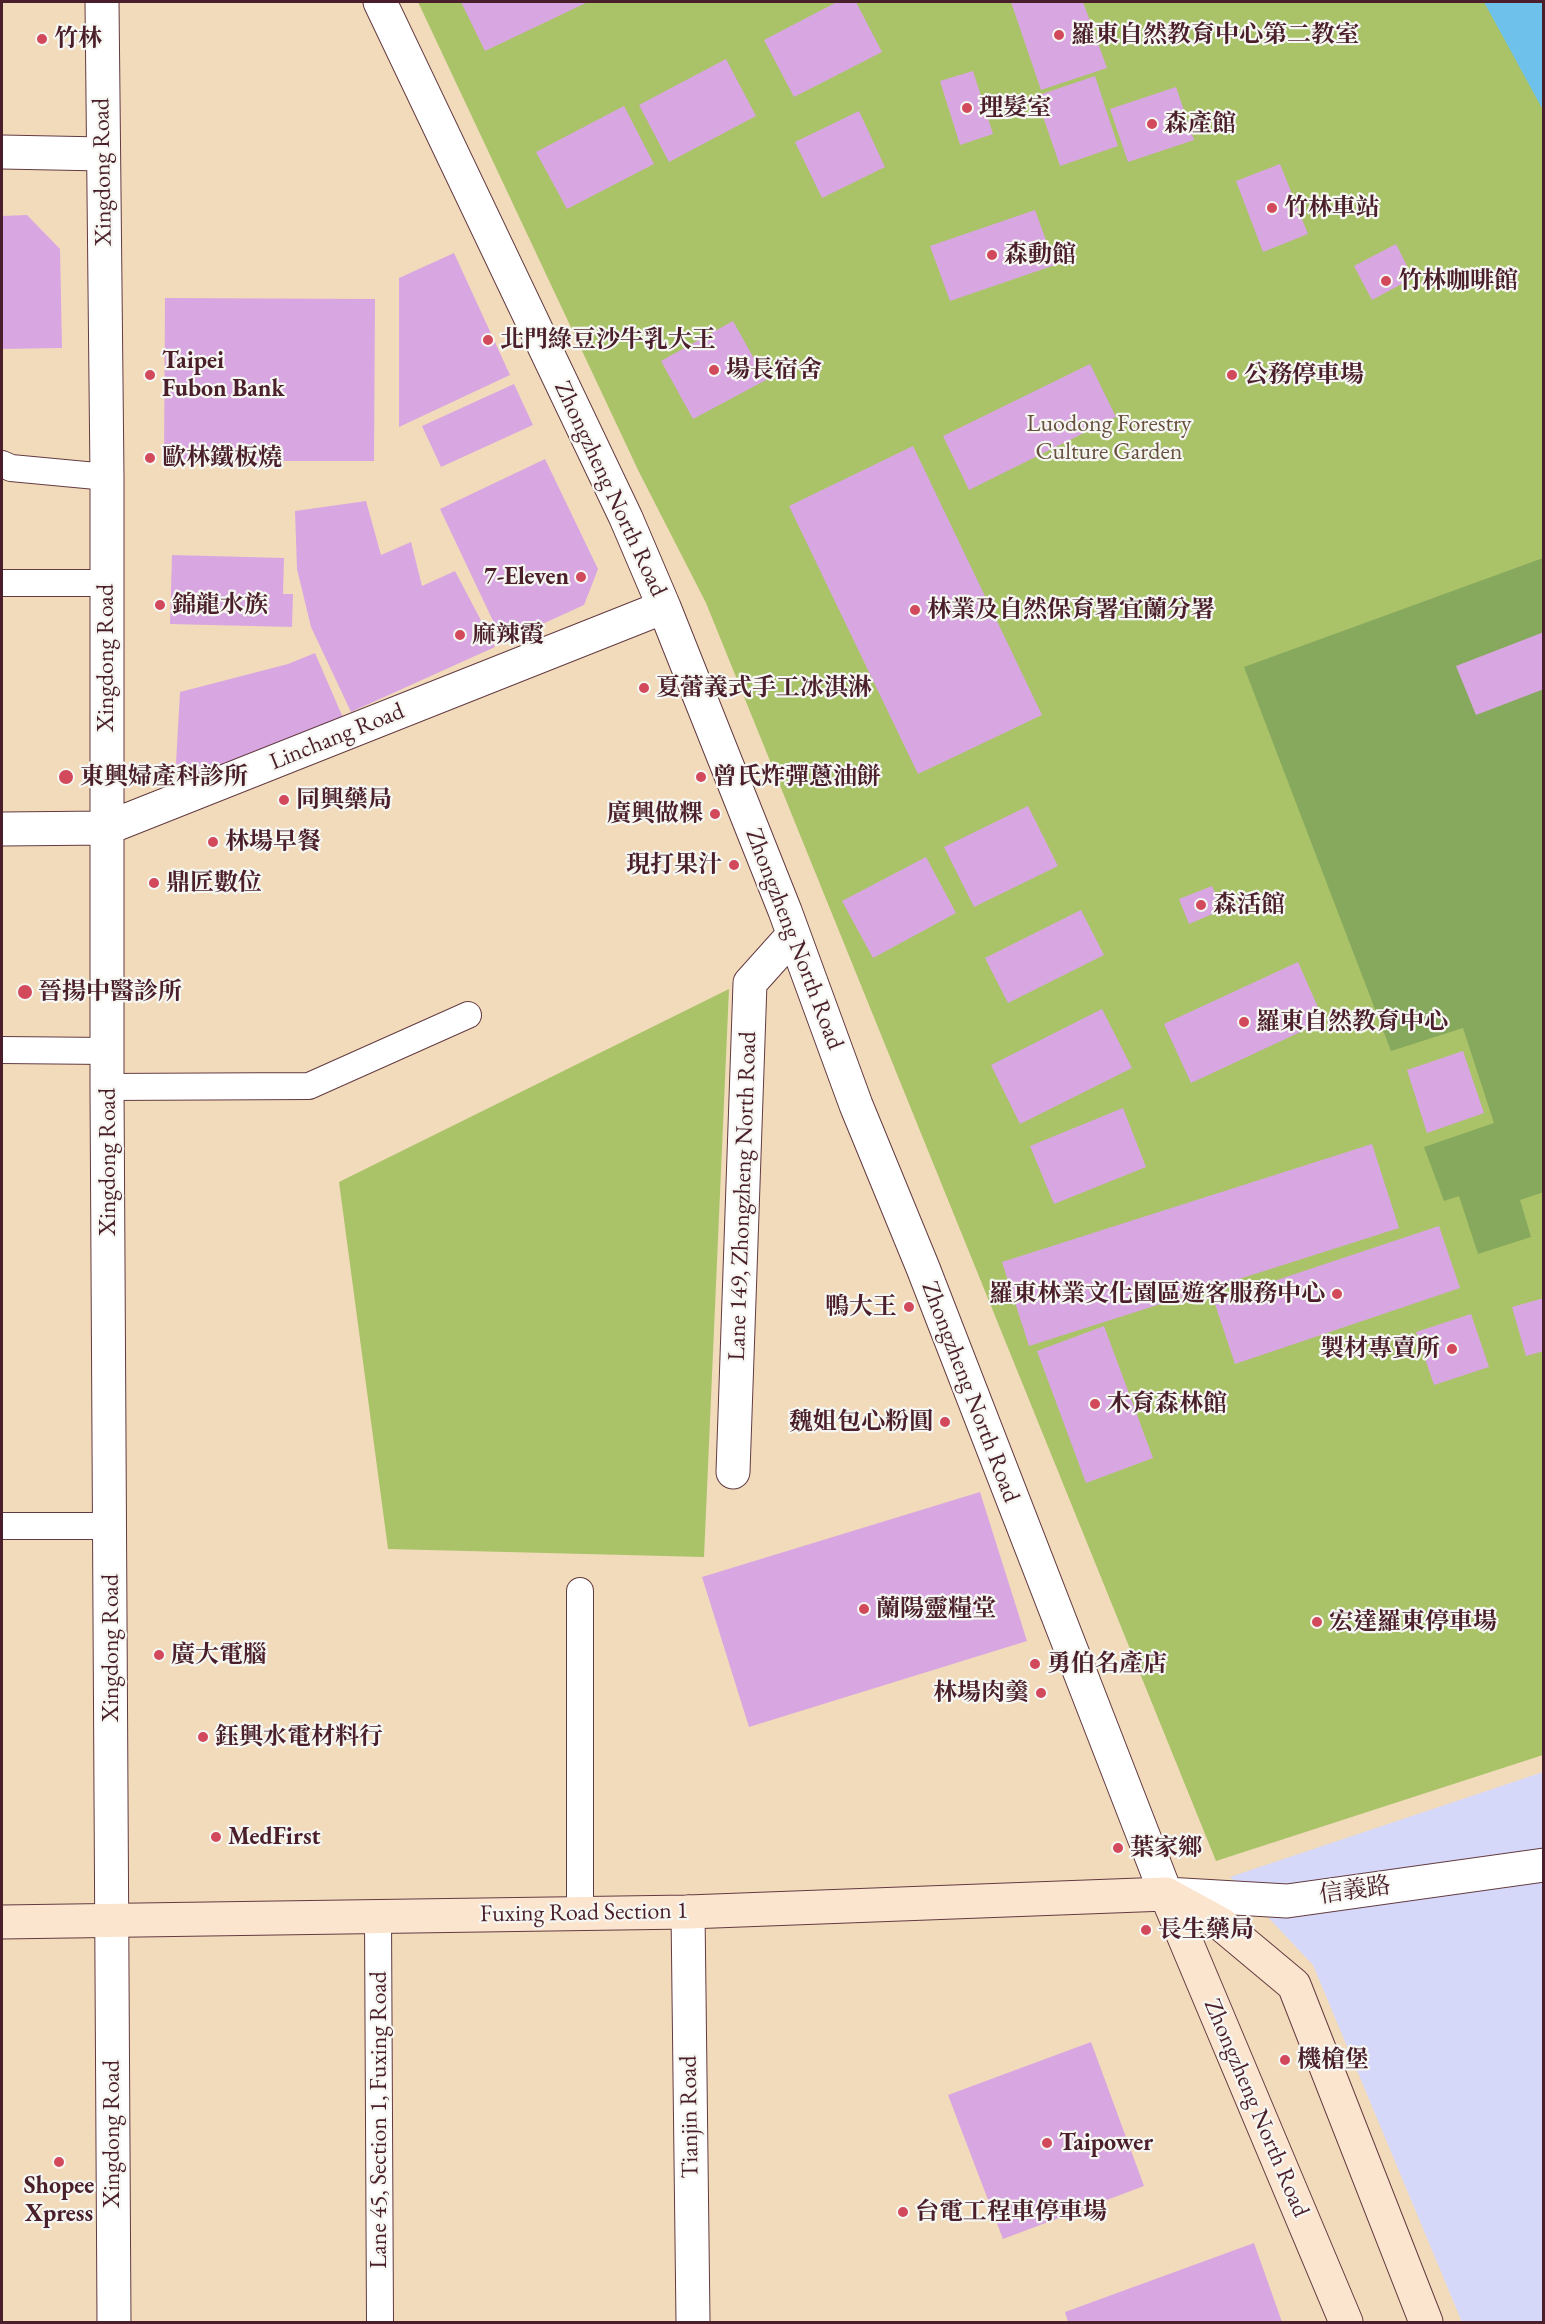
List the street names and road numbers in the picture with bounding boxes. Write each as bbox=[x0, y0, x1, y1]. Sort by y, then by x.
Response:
street label: Xingdong Road bbox=[87, 98, 119, 246]
street label: Zhongzheng North Road bbox=[547, 377, 673, 601]
street label: Xingdong Road bbox=[92, 584, 120, 732]
street label: Linchang Road bbox=[266, 697, 408, 777]
street label: Zhongzheng North Road bbox=[739, 824, 849, 1054]
street label: Lane 149, Zhongzheng North Road bbox=[723, 1031, 763, 1361]
street label: Xingdong Road bbox=[94, 1088, 122, 1236]
street label: Zhongzheng North Road bbox=[915, 1277, 1025, 1507]
street label: Xingdong Road bbox=[97, 1574, 125, 1722]
street label: 信義路 bbox=[1317, 1872, 1393, 1910]
street label: Fuxing Road Section 1 bbox=[480, 1897, 688, 1929]
street label: Lane 45, Section 1, Fuxing Road bbox=[365, 1971, 393, 2269]
street label: Zhongzheng North Road bbox=[1197, 1995, 1315, 2221]
street label: Tianjin Road bbox=[675, 2055, 705, 2179]
street label: Xingdong Road bbox=[98, 2060, 126, 2208]

